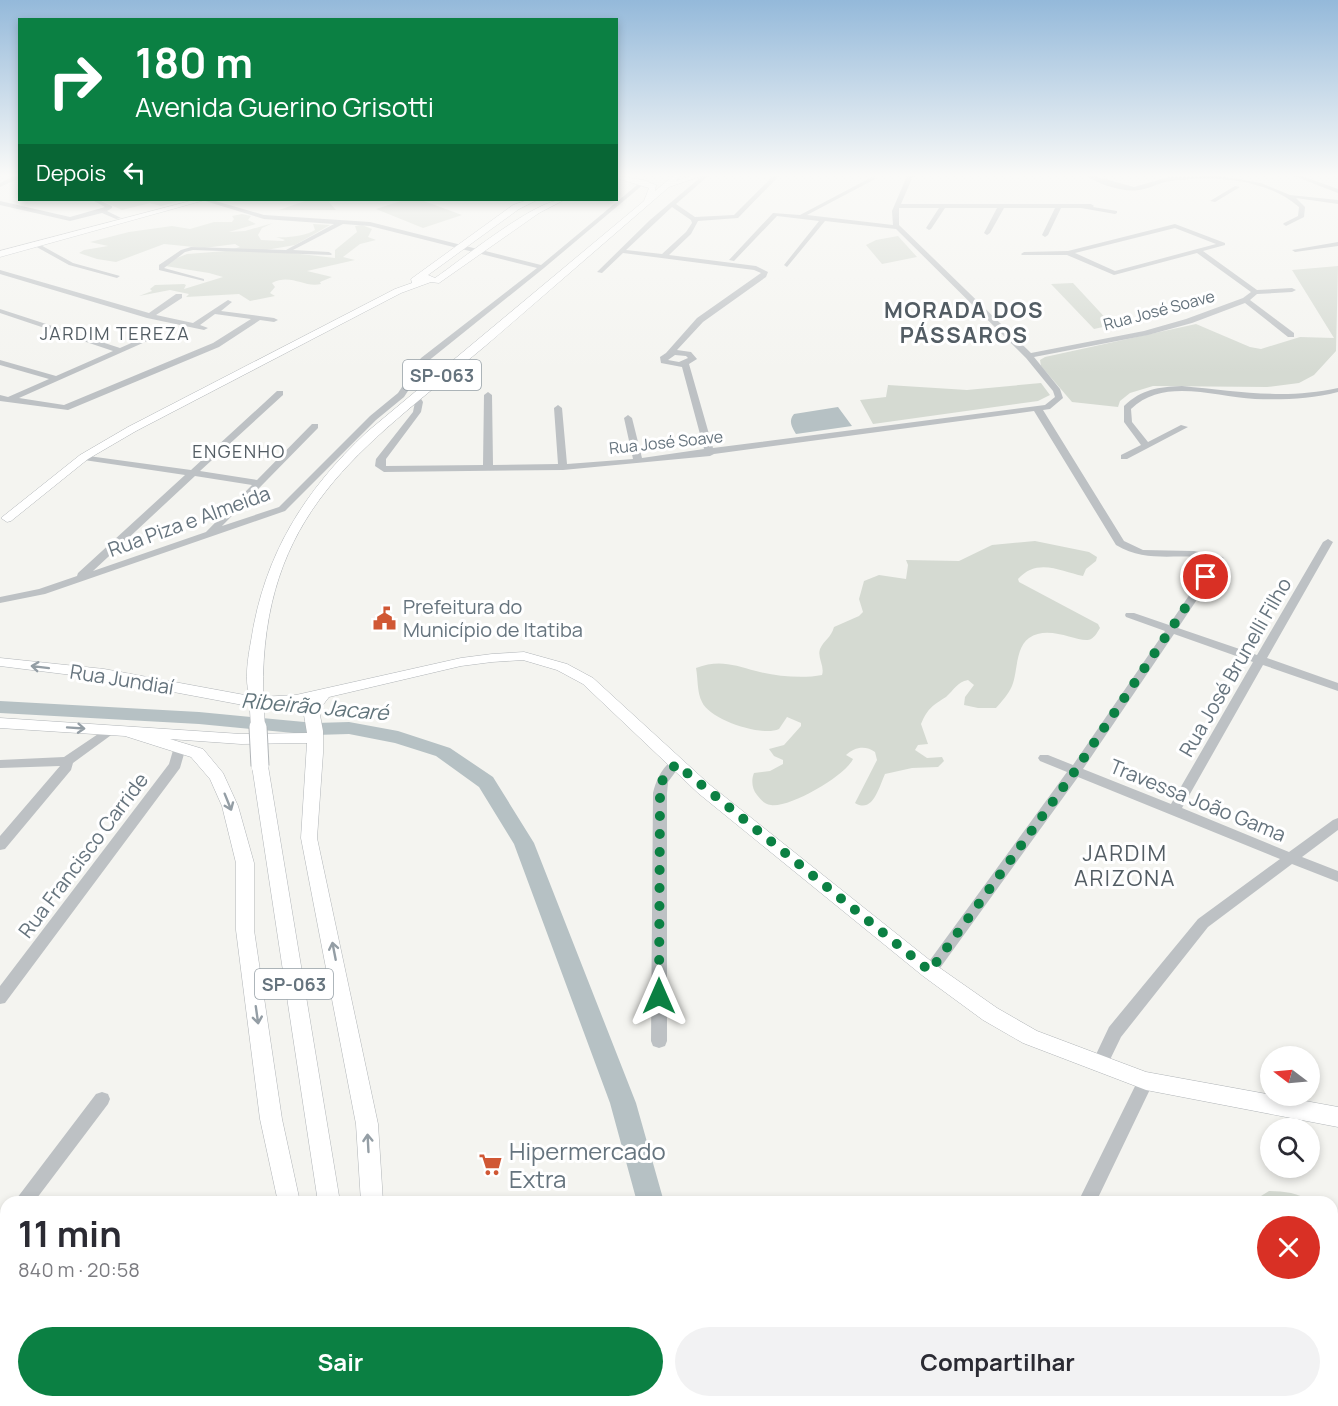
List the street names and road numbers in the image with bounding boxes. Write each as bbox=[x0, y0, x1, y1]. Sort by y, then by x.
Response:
street label: Rua José Soave bbox=[1101, 285, 1217, 335]
road number: SP-063 bbox=[403, 360, 481, 390]
street label: Rua José Soave bbox=[608, 425, 724, 459]
street label: Rua Piza e Almeida bbox=[104, 479, 274, 563]
street label: Rua José Brunelli Filho bbox=[1173, 572, 1297, 762]
street label: Rua Jundiaí bbox=[68, 657, 176, 701]
street label: Travessa João Gama bbox=[1106, 752, 1290, 848]
street label: Rua Francisco Carride bbox=[12, 767, 154, 943]
road number: SP-063 bbox=[255, 969, 333, 999]

